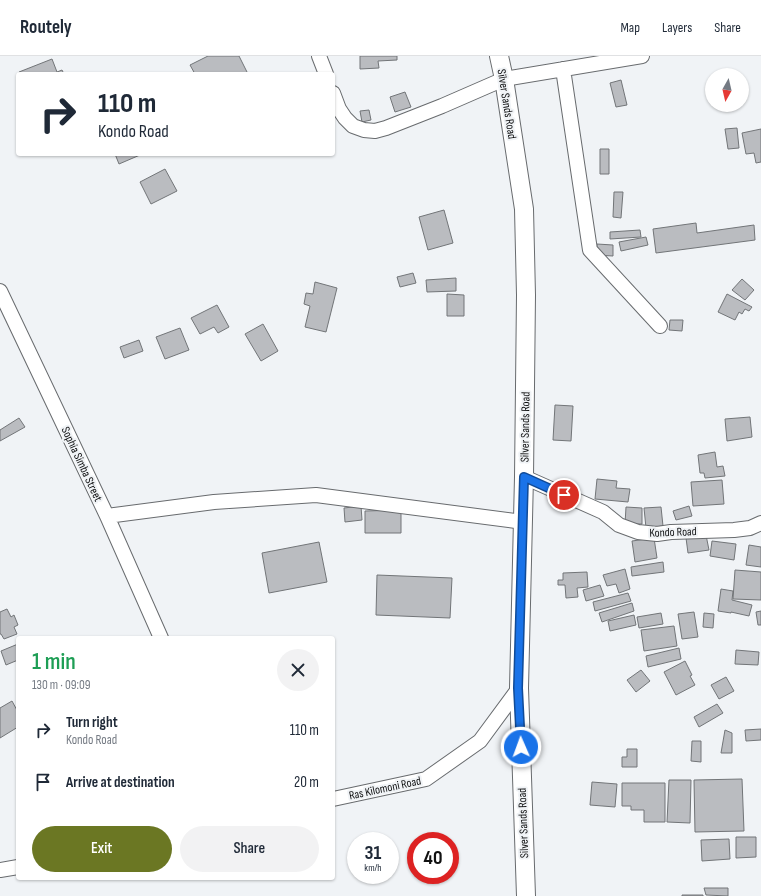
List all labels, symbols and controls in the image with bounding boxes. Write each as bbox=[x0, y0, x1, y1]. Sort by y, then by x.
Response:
text: Routely bbox=[20, 16, 72, 39]
text: Map bbox=[620, 19, 640, 36]
text: Layers bbox=[662, 19, 692, 36]
text: Share bbox=[714, 19, 741, 36]
street label: Silver Sands Road bbox=[494, 68, 519, 140]
north arrow bbox=[705, 68, 749, 112]
map controls bbox=[705, 68, 749, 112]
text: 110 m bbox=[98, 87, 156, 120]
icon: right bbox=[32, 88, 84, 140]
text: Kondo Road bbox=[98, 121, 169, 142]
street label: Silver Sands Road bbox=[517, 392, 534, 462]
street label: Sophia Simba Street bbox=[58, 424, 106, 504]
pin bbox=[547, 478, 581, 512]
icon: arrive bbox=[553, 484, 575, 506]
street label: Kondo Road bbox=[649, 524, 697, 541]
text: 1 min bbox=[32, 647, 76, 676]
button: close bbox=[277, 649, 319, 691]
text: 130 m · 09:09 bbox=[32, 677, 91, 693]
text: Turn right bbox=[66, 713, 118, 732]
icon: right bbox=[32, 719, 54, 741]
text: 110 m bbox=[290, 721, 319, 740]
position arrow bbox=[500, 726, 542, 768]
text: Kondo Road bbox=[66, 732, 117, 748]
icon: arrive bbox=[32, 771, 54, 793]
text: Arrive at destination bbox=[66, 773, 175, 792]
text: 20 m bbox=[294, 773, 319, 792]
street label: Ras Kilomoni Road bbox=[348, 774, 422, 803]
street label: Silver Sands Road bbox=[515, 788, 532, 858]
button: Exit bbox=[32, 826, 172, 872]
button: Share bbox=[180, 826, 319, 872]
speed limit sign: 40 bbox=[407, 832, 459, 884]
text: 31 bbox=[365, 841, 381, 865]
text: km/h bbox=[364, 862, 382, 874]

